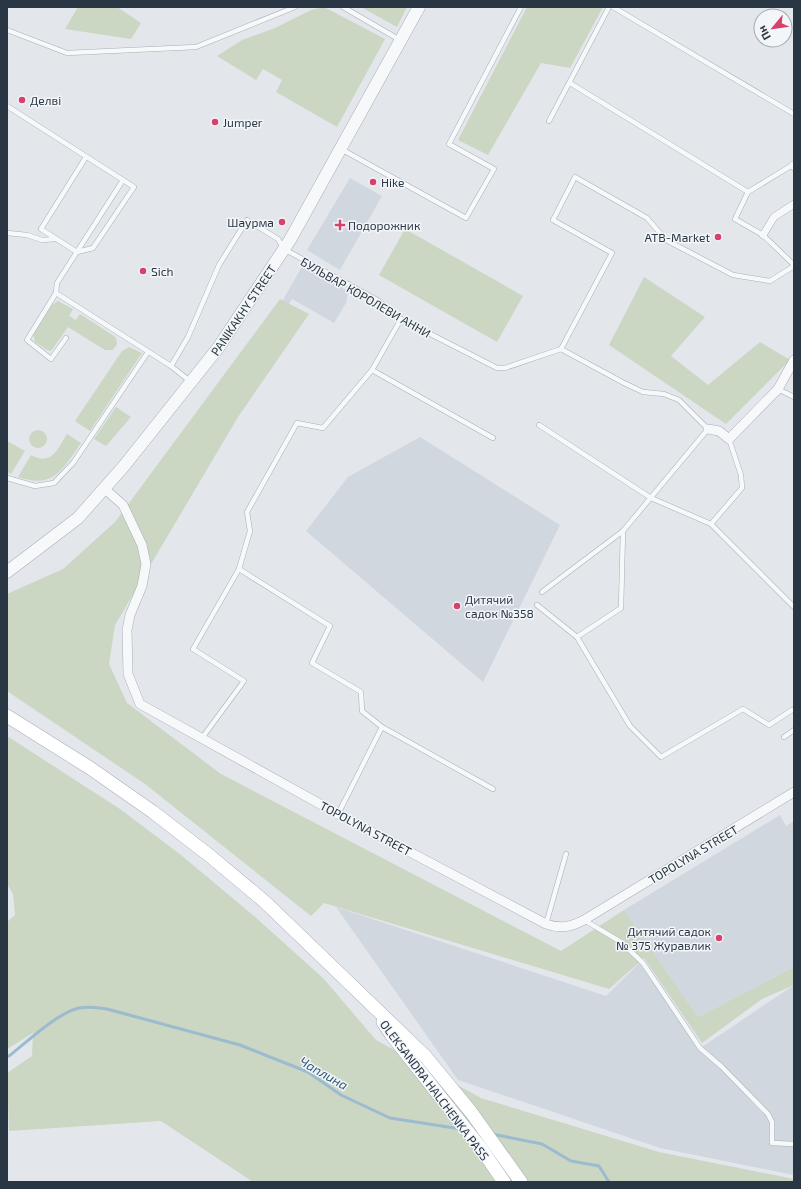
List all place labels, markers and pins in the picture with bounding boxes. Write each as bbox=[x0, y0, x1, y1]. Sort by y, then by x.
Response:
place label: Делві bbox=[30, 93, 61, 107]
marker: Делві bbox=[17, 95, 27, 105]
place label: Jumper bbox=[223, 115, 263, 129]
marker: Jumper bbox=[210, 117, 220, 127]
place label: Hike bbox=[381, 175, 404, 189]
marker: Hike bbox=[368, 177, 378, 187]
place label: Шаурма bbox=[227, 215, 274, 230]
marker: Шаурма bbox=[277, 217, 287, 227]
place label: Подорожник bbox=[348, 218, 421, 232]
marker: Подорожник bbox=[335, 220, 345, 230]
place label: ATB-Market bbox=[645, 230, 710, 244]
marker: ATB-Market bbox=[713, 232, 723, 242]
place label: Sich bbox=[151, 264, 174, 278]
marker: Sich bbox=[138, 266, 148, 276]
place label: Дитячий садок №358 bbox=[465, 592, 534, 620]
marker: Дитячий садок №358 bbox=[452, 601, 462, 611]
place label: Дитячий садок № 375 Журавлик bbox=[616, 924, 712, 953]
marker: Дитячий садок № 375 Журавлик bbox=[714, 933, 724, 943]

